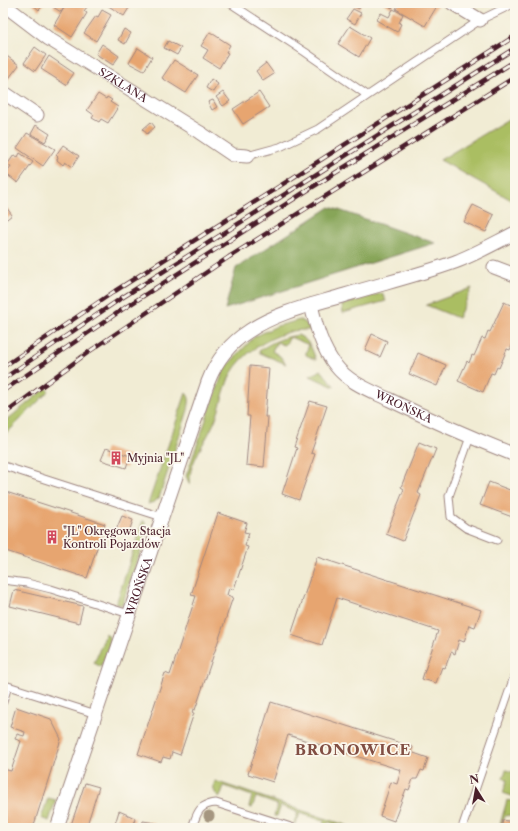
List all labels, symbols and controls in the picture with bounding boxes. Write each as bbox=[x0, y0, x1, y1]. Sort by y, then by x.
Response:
street label: SZKLANA bbox=[96, 64, 151, 106]
street label: WROŃSKA bbox=[372, 387, 435, 426]
building icon: Myjnia "JL" bbox=[108, 450, 124, 466]
place label: Myjnia "JL" bbox=[127, 451, 184, 465]
place label: "JL" Okręgowa Stacja Kontroli Pojazdów bbox=[63, 524, 171, 551]
building icon: "JL" Okręgowa Stacja Kontroli Pojazdów bbox=[44, 529, 60, 545]
street label: WROŃSKA bbox=[122, 554, 156, 619]
district label: BRONOWICE bbox=[295, 740, 411, 759]
north arrow bbox=[456, 769, 496, 809]
text: N bbox=[468, 771, 481, 787]

